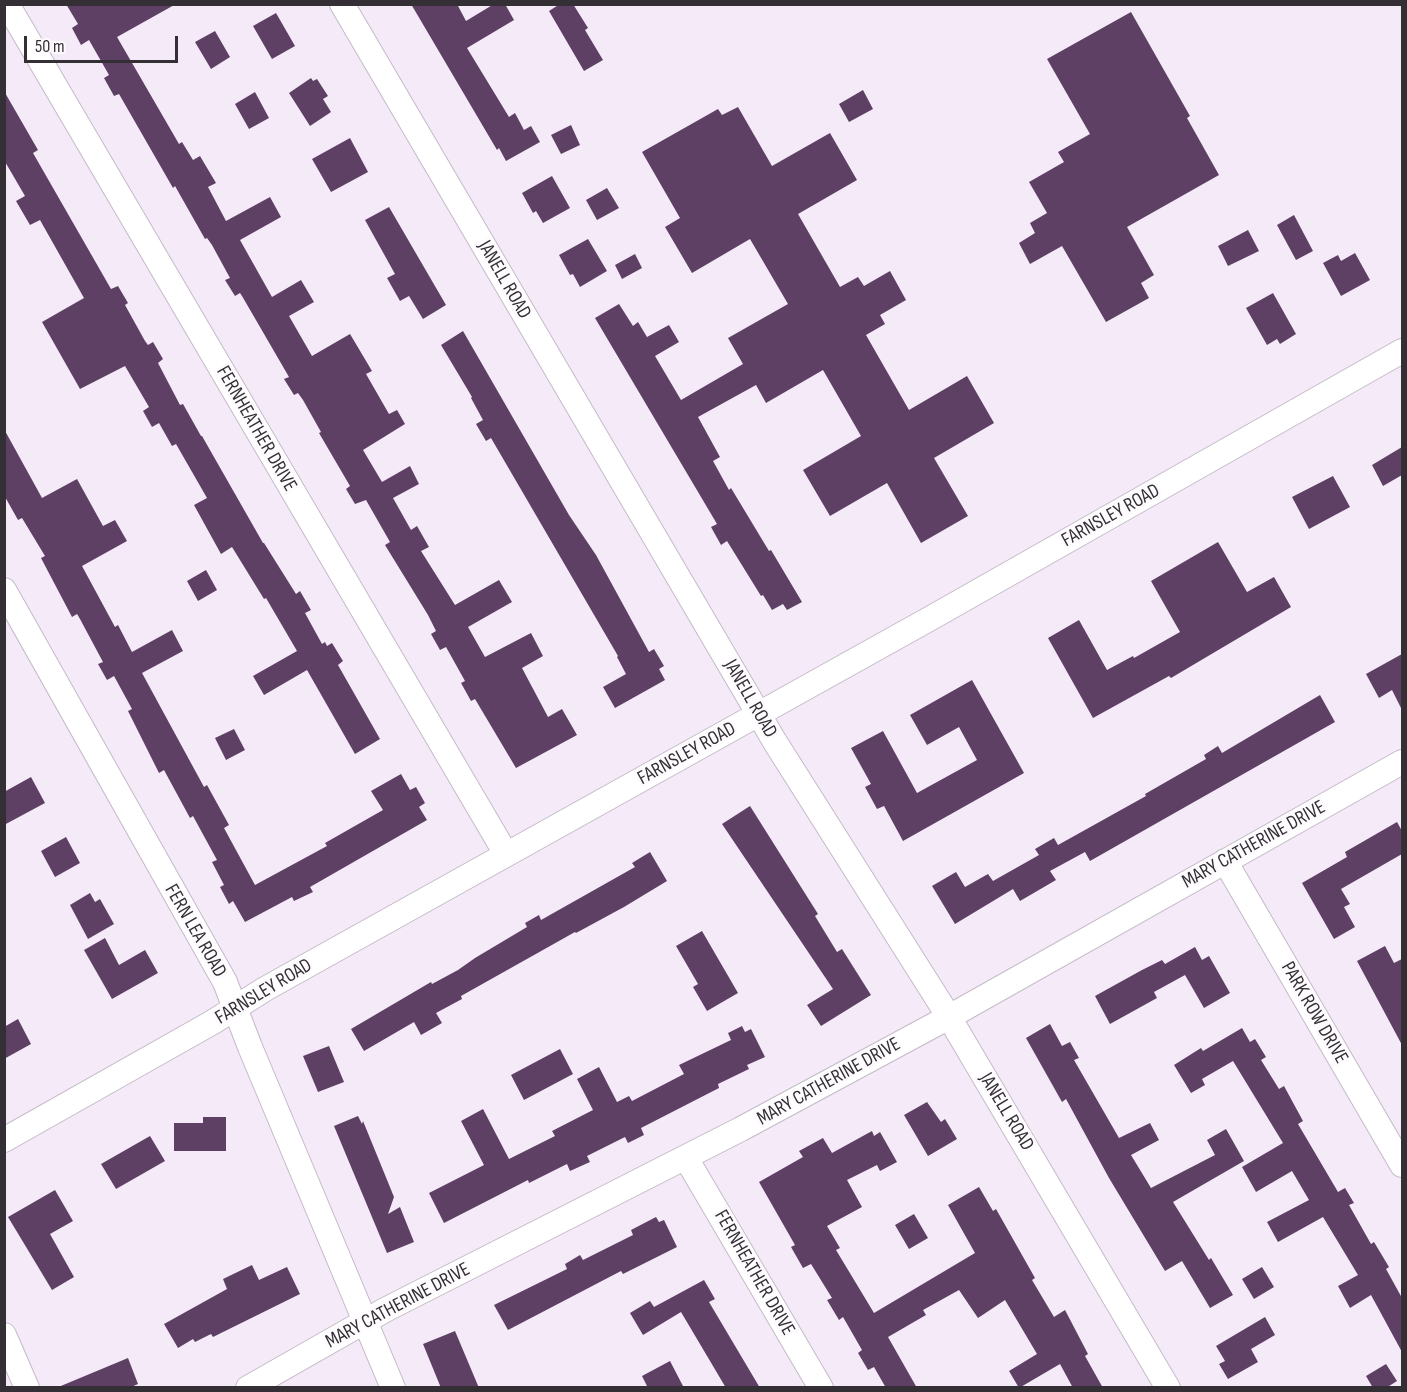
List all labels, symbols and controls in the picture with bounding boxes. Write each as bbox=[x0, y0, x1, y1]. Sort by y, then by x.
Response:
scale bar bbox=[27, 24, 182, 62]
text: 50 m bbox=[35, 36, 65, 57]
street label: JANELL ROAD bbox=[472, 237, 536, 323]
street label: FERNHEATHER DRIVE bbox=[210, 362, 302, 496]
street label: FARNSLEY ROAD bbox=[1058, 479, 1164, 553]
street label: JANELL ROAD bbox=[718, 656, 782, 742]
street label: FARNSLEY ROAD bbox=[634, 717, 740, 791]
street label: MARY CATHERINE DRIVE bbox=[1178, 796, 1330, 894]
street label: FERN LEA ROAD bbox=[159, 880, 231, 982]
street label: FARNSLEY ROAD bbox=[211, 954, 317, 1030]
street label: PARK ROW DRIVE bbox=[1275, 958, 1353, 1068]
street label: MARY CATHERINE DRIVE bbox=[753, 1033, 905, 1131]
street label: JANELL ROAD bbox=[973, 1069, 1039, 1155]
street label: FERNHEATHER DRIVE bbox=[708, 1206, 800, 1340]
street label: MARY CATHERINE DRIVE bbox=[322, 1258, 474, 1354]

